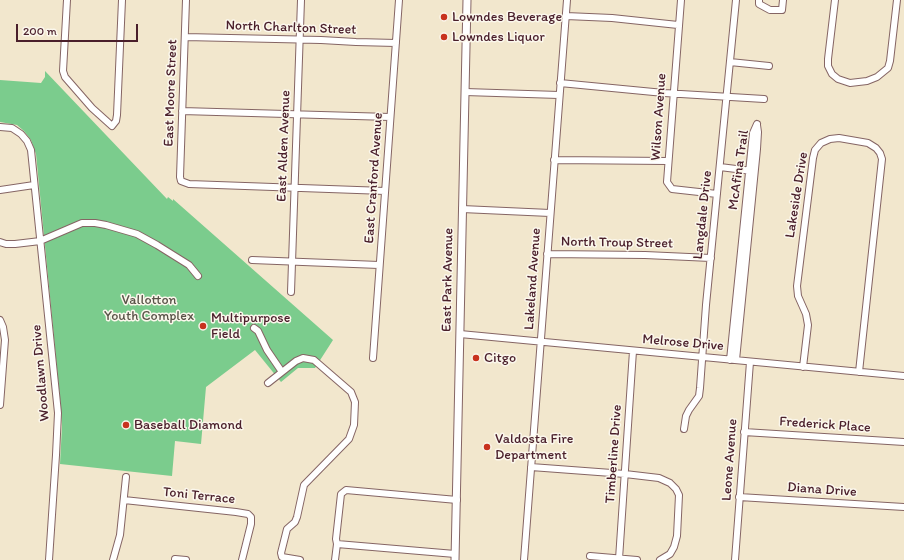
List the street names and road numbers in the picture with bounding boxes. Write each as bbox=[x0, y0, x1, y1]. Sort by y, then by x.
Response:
street label: North Charlton Street bbox=[225, 17, 357, 39]
street label: East Moore Street bbox=[161, 39, 181, 147]
street label: Wilson Avenue bbox=[648, 73, 670, 161]
street label: East Alden Avenue bbox=[274, 90, 294, 202]
street label: East Cranford Avenue bbox=[361, 112, 387, 244]
street label: McAfina Trail bbox=[725, 129, 753, 211]
street label: Lakeside Drive bbox=[782, 151, 812, 239]
street label: Langdale Drive bbox=[690, 170, 716, 260]
street label: East Park Avenue bbox=[439, 228, 457, 332]
street label: Lakeland Avenue bbox=[521, 228, 545, 330]
street label: North Troup Street bbox=[561, 234, 673, 252]
street label: Woodlawn Drive bbox=[28, 324, 54, 422]
street label: Melrose Drive bbox=[642, 331, 724, 355]
street label: Timberline Drive bbox=[602, 404, 626, 504]
street label: Frederick Place bbox=[779, 413, 871, 437]
street label: Leone Avenue bbox=[719, 418, 741, 502]
street label: Diana Drive bbox=[787, 479, 857, 501]
street label: Toni Terrace bbox=[162, 484, 236, 508]

